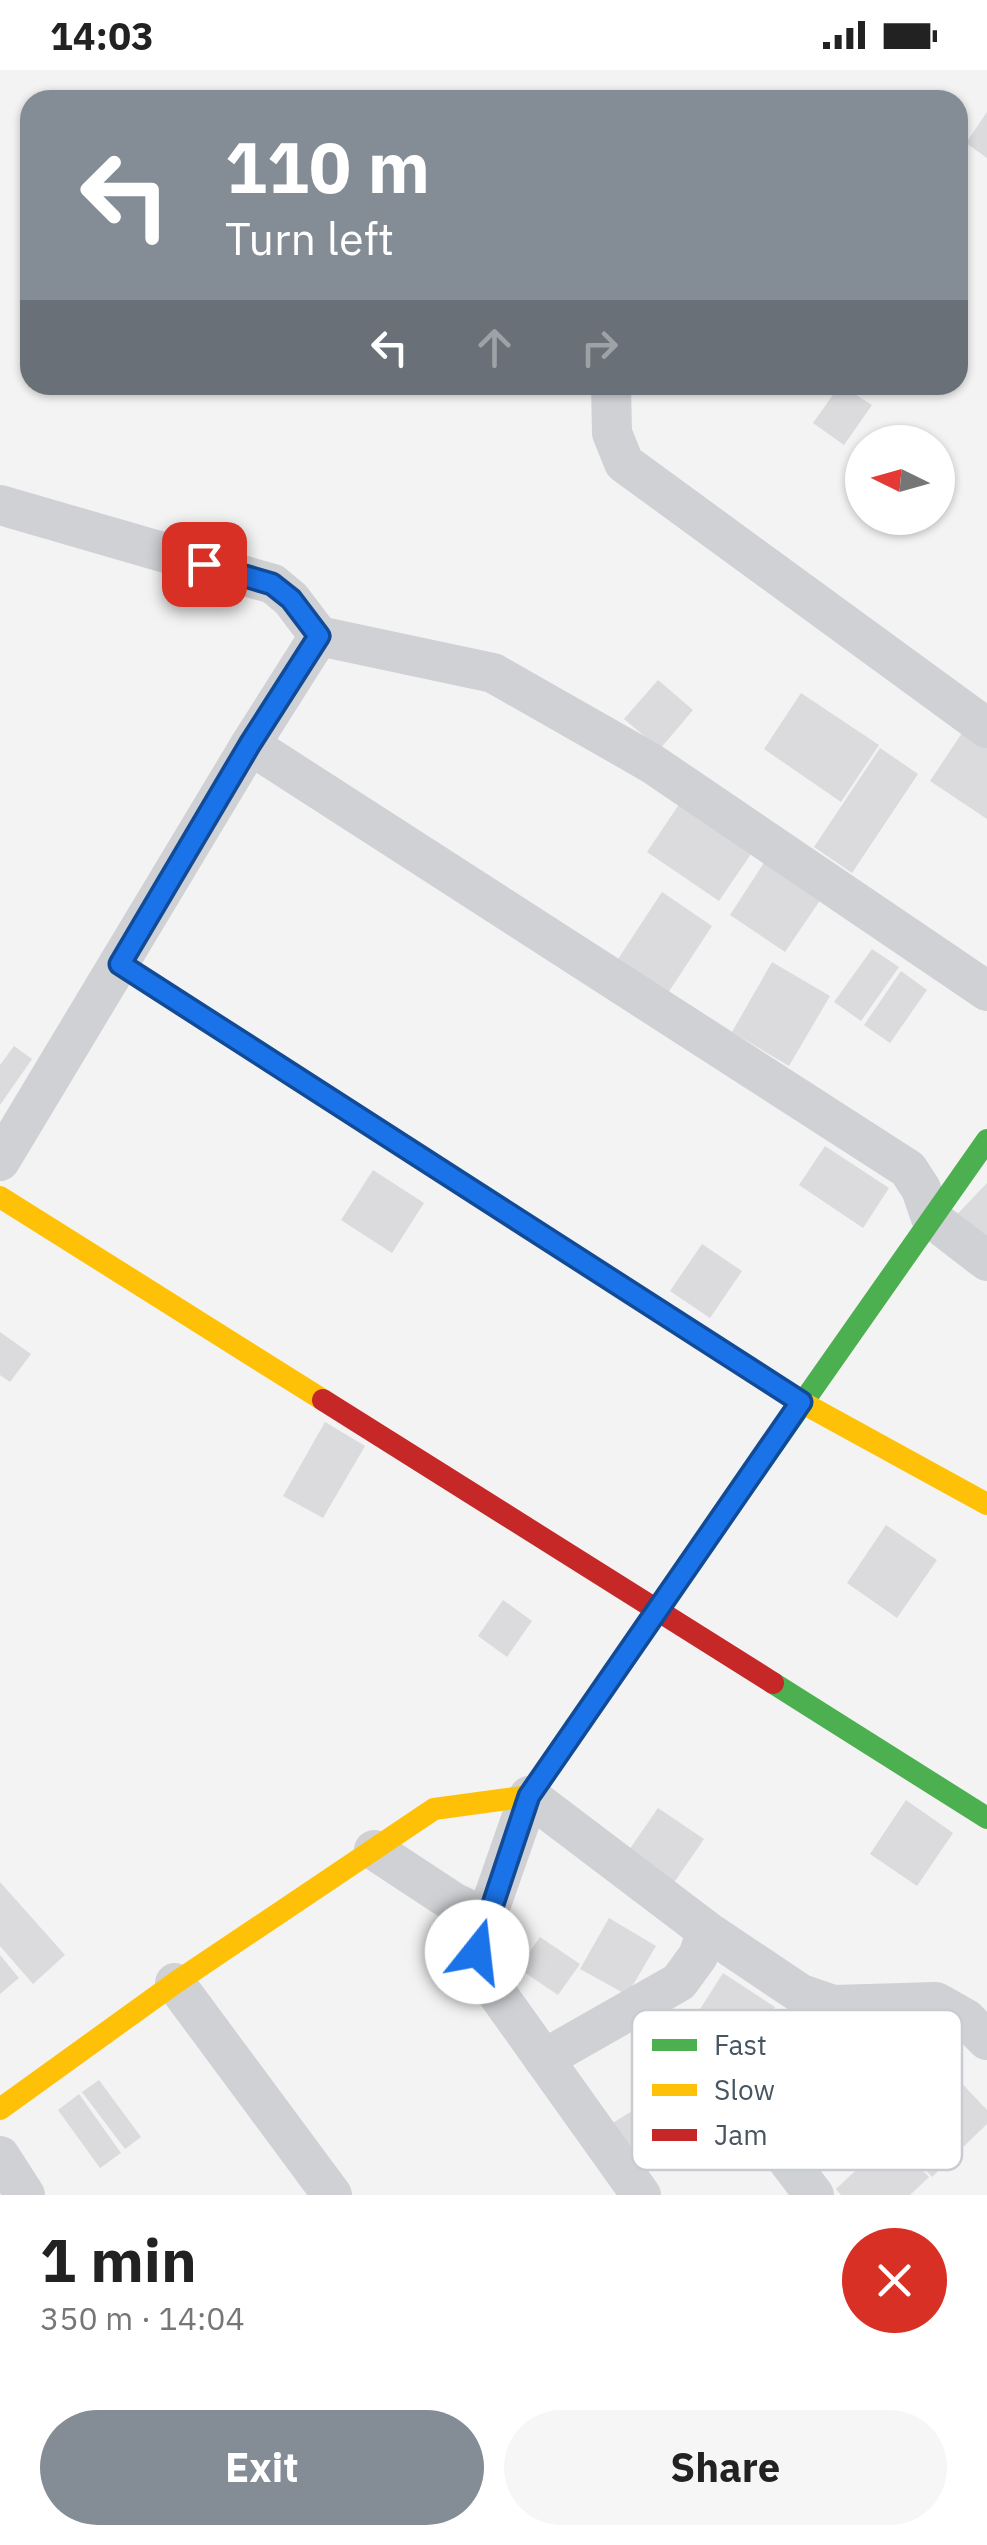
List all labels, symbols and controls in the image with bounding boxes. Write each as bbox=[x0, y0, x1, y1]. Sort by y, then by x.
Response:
text: 14:03 bbox=[50, 11, 154, 60]
text: 110 m bbox=[225, 121, 430, 212]
icon: left bbox=[60, 130, 190, 260]
text: Turn left bbox=[225, 209, 394, 267]
icon: left bbox=[362, 320, 417, 375]
icon: ahead bbox=[467, 320, 522, 375]
icon: right bbox=[572, 320, 627, 375]
north arrow bbox=[845, 425, 955, 535]
map controls bbox=[845, 425, 955, 535]
pin bbox=[162, 522, 247, 607]
icon: arrive bbox=[177, 537, 232, 592]
position arrow bbox=[425, 1900, 529, 2004]
legend bbox=[632, 2010, 962, 2170]
text: Fast bbox=[714, 2026, 767, 2063]
text: Slow bbox=[714, 2071, 775, 2108]
text: Jam bbox=[714, 2116, 768, 2153]
text: 1 min bbox=[40, 2220, 197, 2299]
button: close bbox=[842, 2228, 947, 2333]
text: 350 m · 14:04 bbox=[40, 2297, 245, 2339]
button: Exit bbox=[40, 2410, 484, 2525]
button: Share bbox=[504, 2410, 947, 2525]

